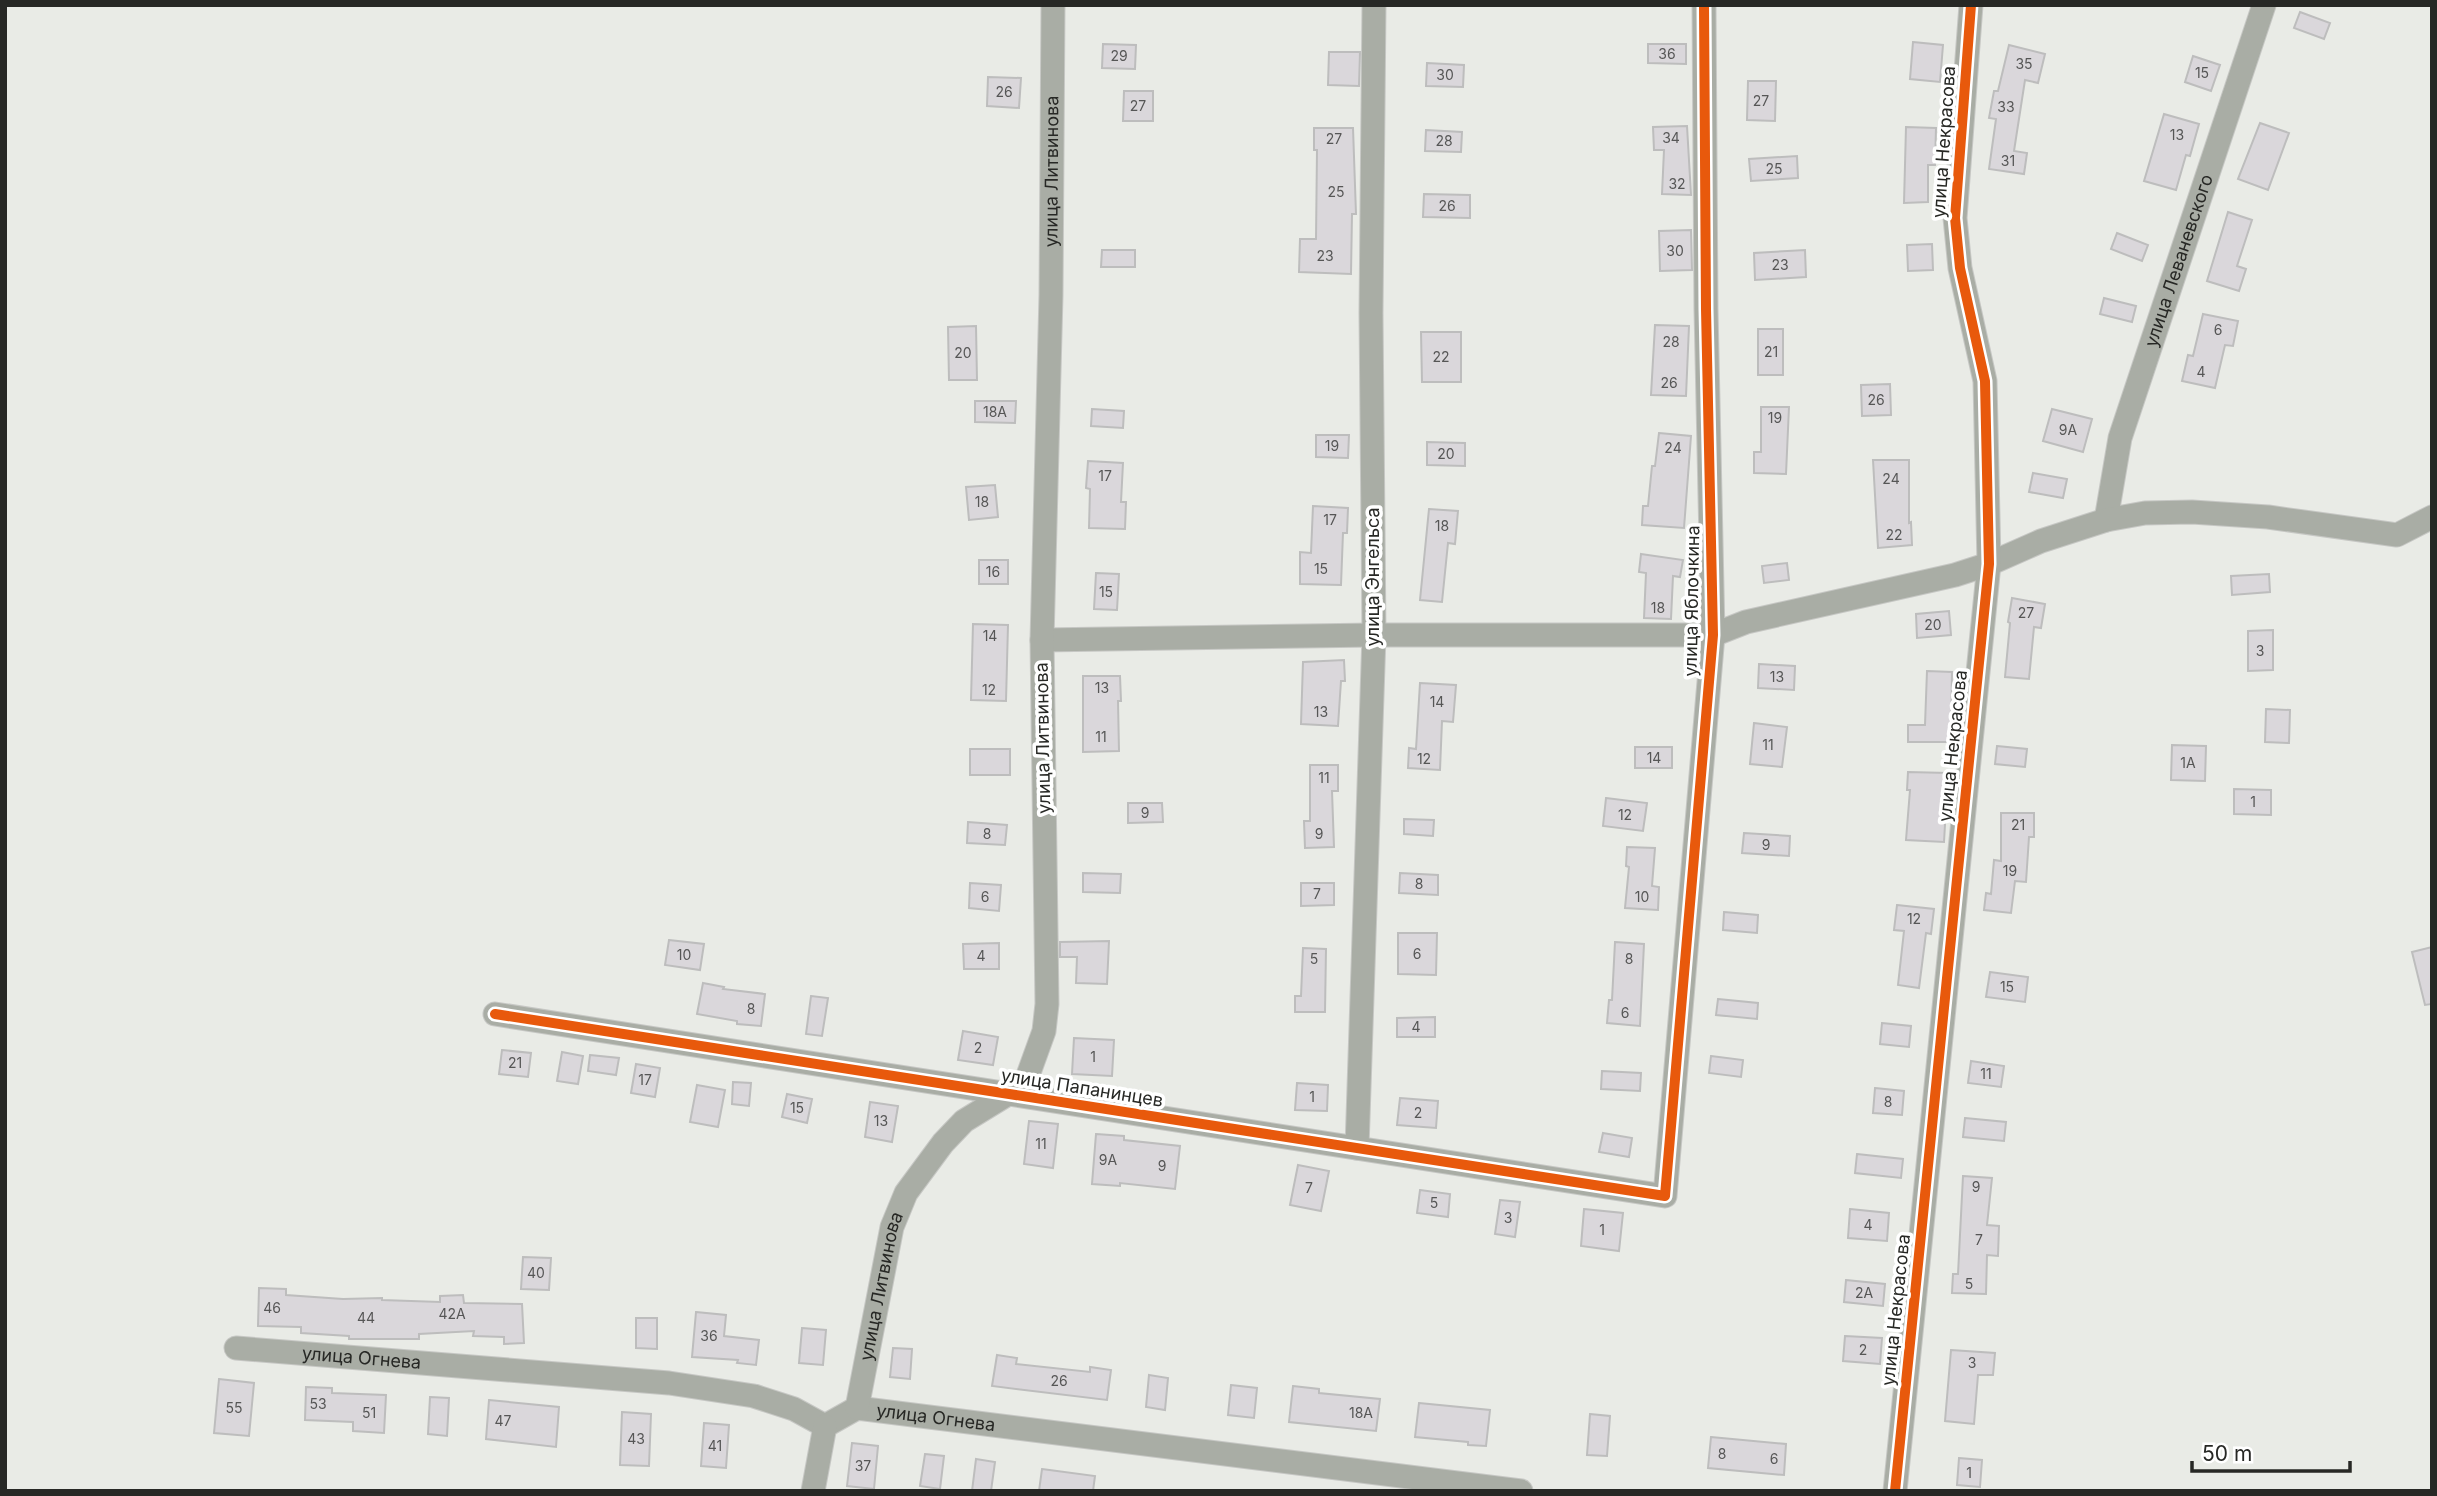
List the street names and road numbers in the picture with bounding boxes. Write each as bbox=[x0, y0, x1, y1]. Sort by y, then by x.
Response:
street label: улица Некрасова bbox=[1928, 65, 1959, 219]
street label: улица Литвинова bbox=[1040, 96, 1062, 247]
street label: улица Леваневского bbox=[2140, 172, 2217, 350]
street label: улица Энгельса bbox=[1362, 507, 1383, 647]
street label: улица Яблочкина bbox=[1680, 525, 1703, 677]
street label: улица Литвинова bbox=[1031, 662, 1054, 814]
street label: улица Некрасова bbox=[1934, 669, 1971, 823]
street label: улица Папанинцев bbox=[1000, 1064, 1165, 1111]
street label: улица Литвинова bbox=[855, 1209, 907, 1363]
street label: улица Некрасова bbox=[1877, 1233, 1914, 1387]
street label: улица Огнева bbox=[301, 1342, 422, 1373]
street label: улица Огнева bbox=[875, 1400, 997, 1435]

